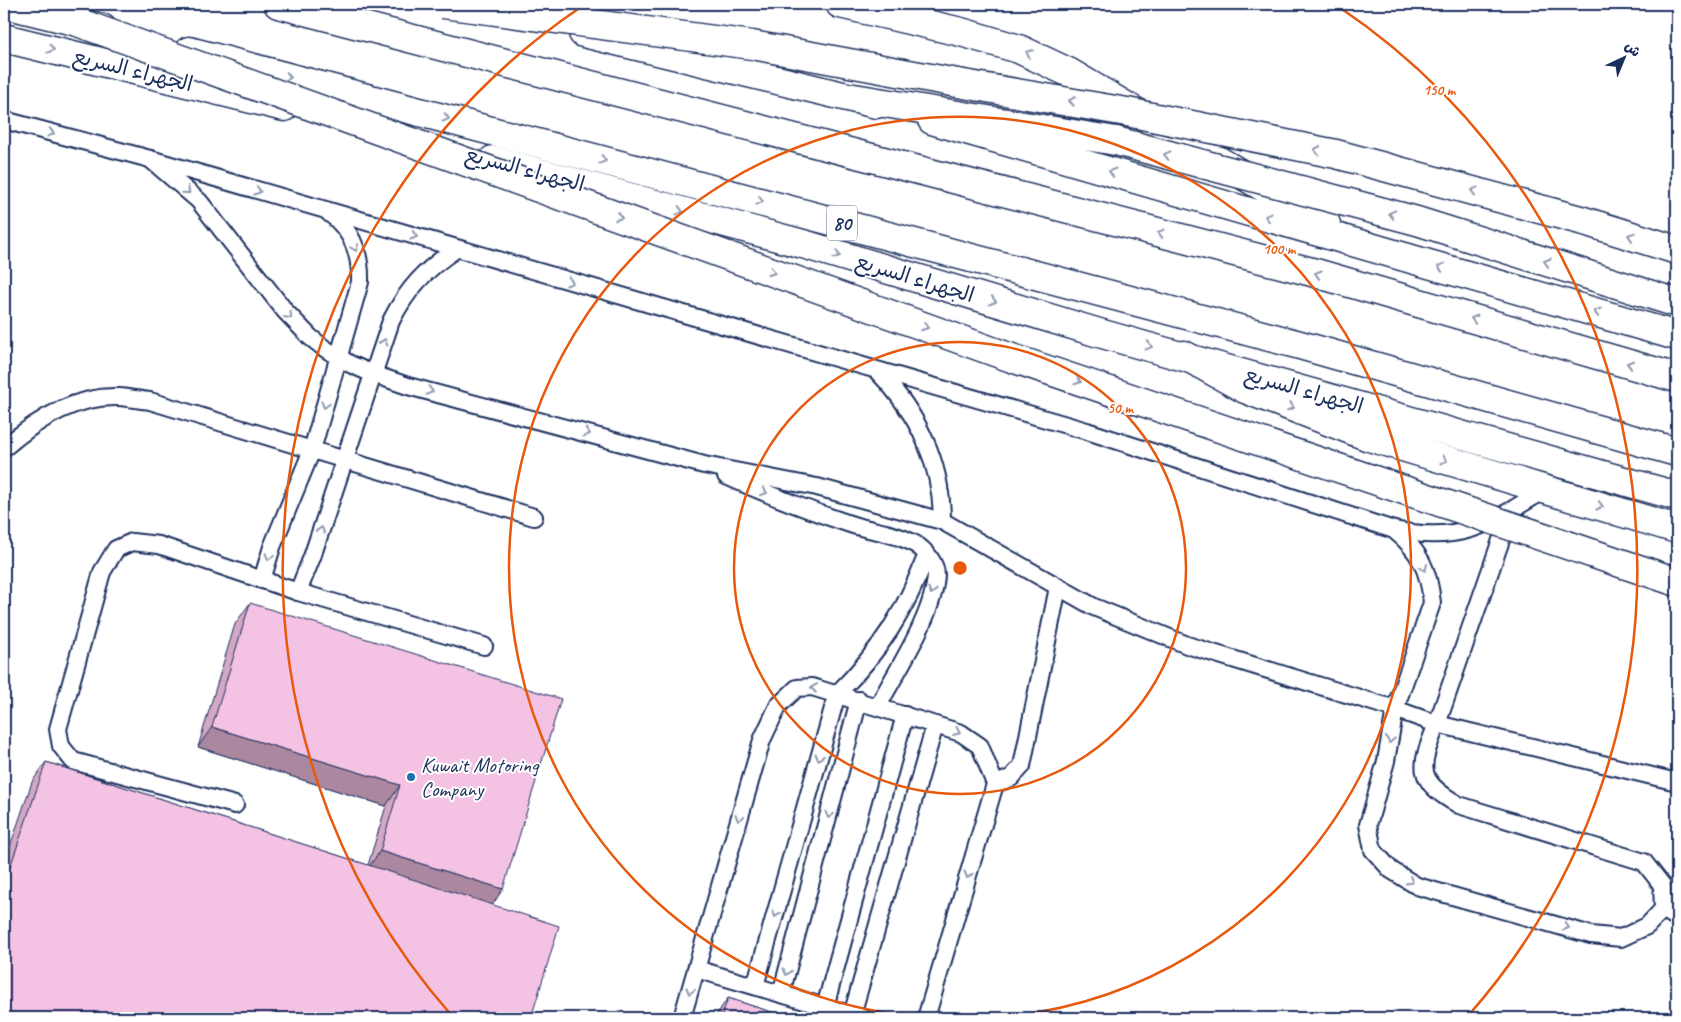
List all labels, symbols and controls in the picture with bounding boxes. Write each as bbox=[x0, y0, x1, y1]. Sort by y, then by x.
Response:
north arrow bbox=[1598, 32, 1648, 82]
text: ش bbox=[1621, 38, 1644, 60]
street label: الجهراء السريع bbox=[70, 43, 196, 99]
one-way arrow bbox=[47, 44, 55, 54]
one-way arrow bbox=[1025, 49, 1034, 60]
one-way arrow bbox=[284, 71, 293, 82]
text: 150 m bbox=[1423, 81, 1457, 100]
one-way arrow bbox=[1068, 97, 1076, 107]
one-way arrow bbox=[441, 112, 450, 123]
one-way arrow bbox=[46, 127, 54, 137]
street label: الجهراء السريع bbox=[462, 141, 588, 199]
one-way arrow bbox=[1313, 146, 1322, 156]
one-way arrow bbox=[1164, 150, 1172, 160]
one-way arrow bbox=[598, 154, 606, 164]
one-way arrow bbox=[1108, 168, 1116, 178]
one-way arrow bbox=[181, 185, 190, 194]
one-way arrow bbox=[253, 185, 261, 195]
one-way arrow bbox=[1471, 187, 1479, 197]
one-way arrow bbox=[755, 195, 764, 206]
one-way arrow bbox=[676, 205, 685, 216]
road number: 80 bbox=[827, 206, 857, 240]
one-way arrow bbox=[1387, 209, 1396, 220]
one-way arrow bbox=[615, 211, 623, 221]
one-way arrow bbox=[1264, 213, 1272, 223]
one-way arrow bbox=[1158, 228, 1166, 238]
one-way arrow bbox=[409, 231, 417, 241]
one-way arrow bbox=[1627, 231, 1635, 241]
text: 100 m bbox=[1263, 240, 1297, 259]
one-way arrow bbox=[349, 243, 359, 251]
street label: الجهراء السريع bbox=[852, 248, 977, 310]
one-way arrow bbox=[832, 249, 840, 259]
one-way arrow bbox=[1544, 257, 1552, 267]
one-way arrow bbox=[1436, 262, 1445, 273]
one-way arrow bbox=[767, 266, 776, 276]
one-way arrow bbox=[1315, 269, 1323, 279]
one-way arrow bbox=[565, 276, 573, 286]
one-way arrow bbox=[988, 295, 996, 305]
one-way arrow bbox=[1593, 308, 1601, 318]
one-way arrow bbox=[284, 311, 293, 320]
one-way arrow bbox=[1471, 314, 1479, 324]
one-way arrow bbox=[920, 321, 929, 331]
one-way arrow bbox=[378, 339, 388, 347]
one-way arrow bbox=[1144, 340, 1153, 351]
one-way arrow bbox=[1627, 360, 1635, 370]
street label: الجهراء السريع bbox=[1241, 361, 1367, 421]
one-way arrow bbox=[1074, 375, 1082, 385]
one-way arrow bbox=[426, 385, 435, 396]
text: 50 m bbox=[1107, 399, 1134, 418]
one-way arrow bbox=[321, 400, 331, 408]
one-way arrow bbox=[1286, 401, 1295, 411]
one-way arrow bbox=[582, 428, 591, 438]
one-way arrow bbox=[1440, 454, 1448, 464]
one-way arrow bbox=[759, 486, 768, 497]
one-way arrow bbox=[1595, 501, 1604, 511]
one-way arrow bbox=[315, 526, 325, 534]
one-way arrow bbox=[265, 552, 275, 561]
centre of rings bbox=[951, 559, 969, 577]
one-way arrow bbox=[1417, 563, 1428, 572]
one-way arrow bbox=[927, 587, 938, 596]
one-way arrow bbox=[810, 684, 818, 694]
one-way arrow bbox=[952, 726, 961, 737]
one-way arrow bbox=[1385, 735, 1396, 744]
place label: Kuwait Motoring Company bbox=[421, 752, 540, 802]
one-way arrow bbox=[815, 753, 825, 761]
marker: Kuwait Motoring Company bbox=[405, 771, 417, 783]
one-way arrow bbox=[824, 811, 835, 820]
one-way arrow bbox=[735, 814, 745, 822]
one-way arrow bbox=[964, 870, 974, 878]
one-way arrow bbox=[1405, 875, 1414, 885]
one-way arrow bbox=[771, 909, 781, 918]
one-way arrow bbox=[1561, 922, 1569, 932]
one-way arrow bbox=[782, 968, 793, 977]
one-way arrow bbox=[685, 987, 695, 995]

